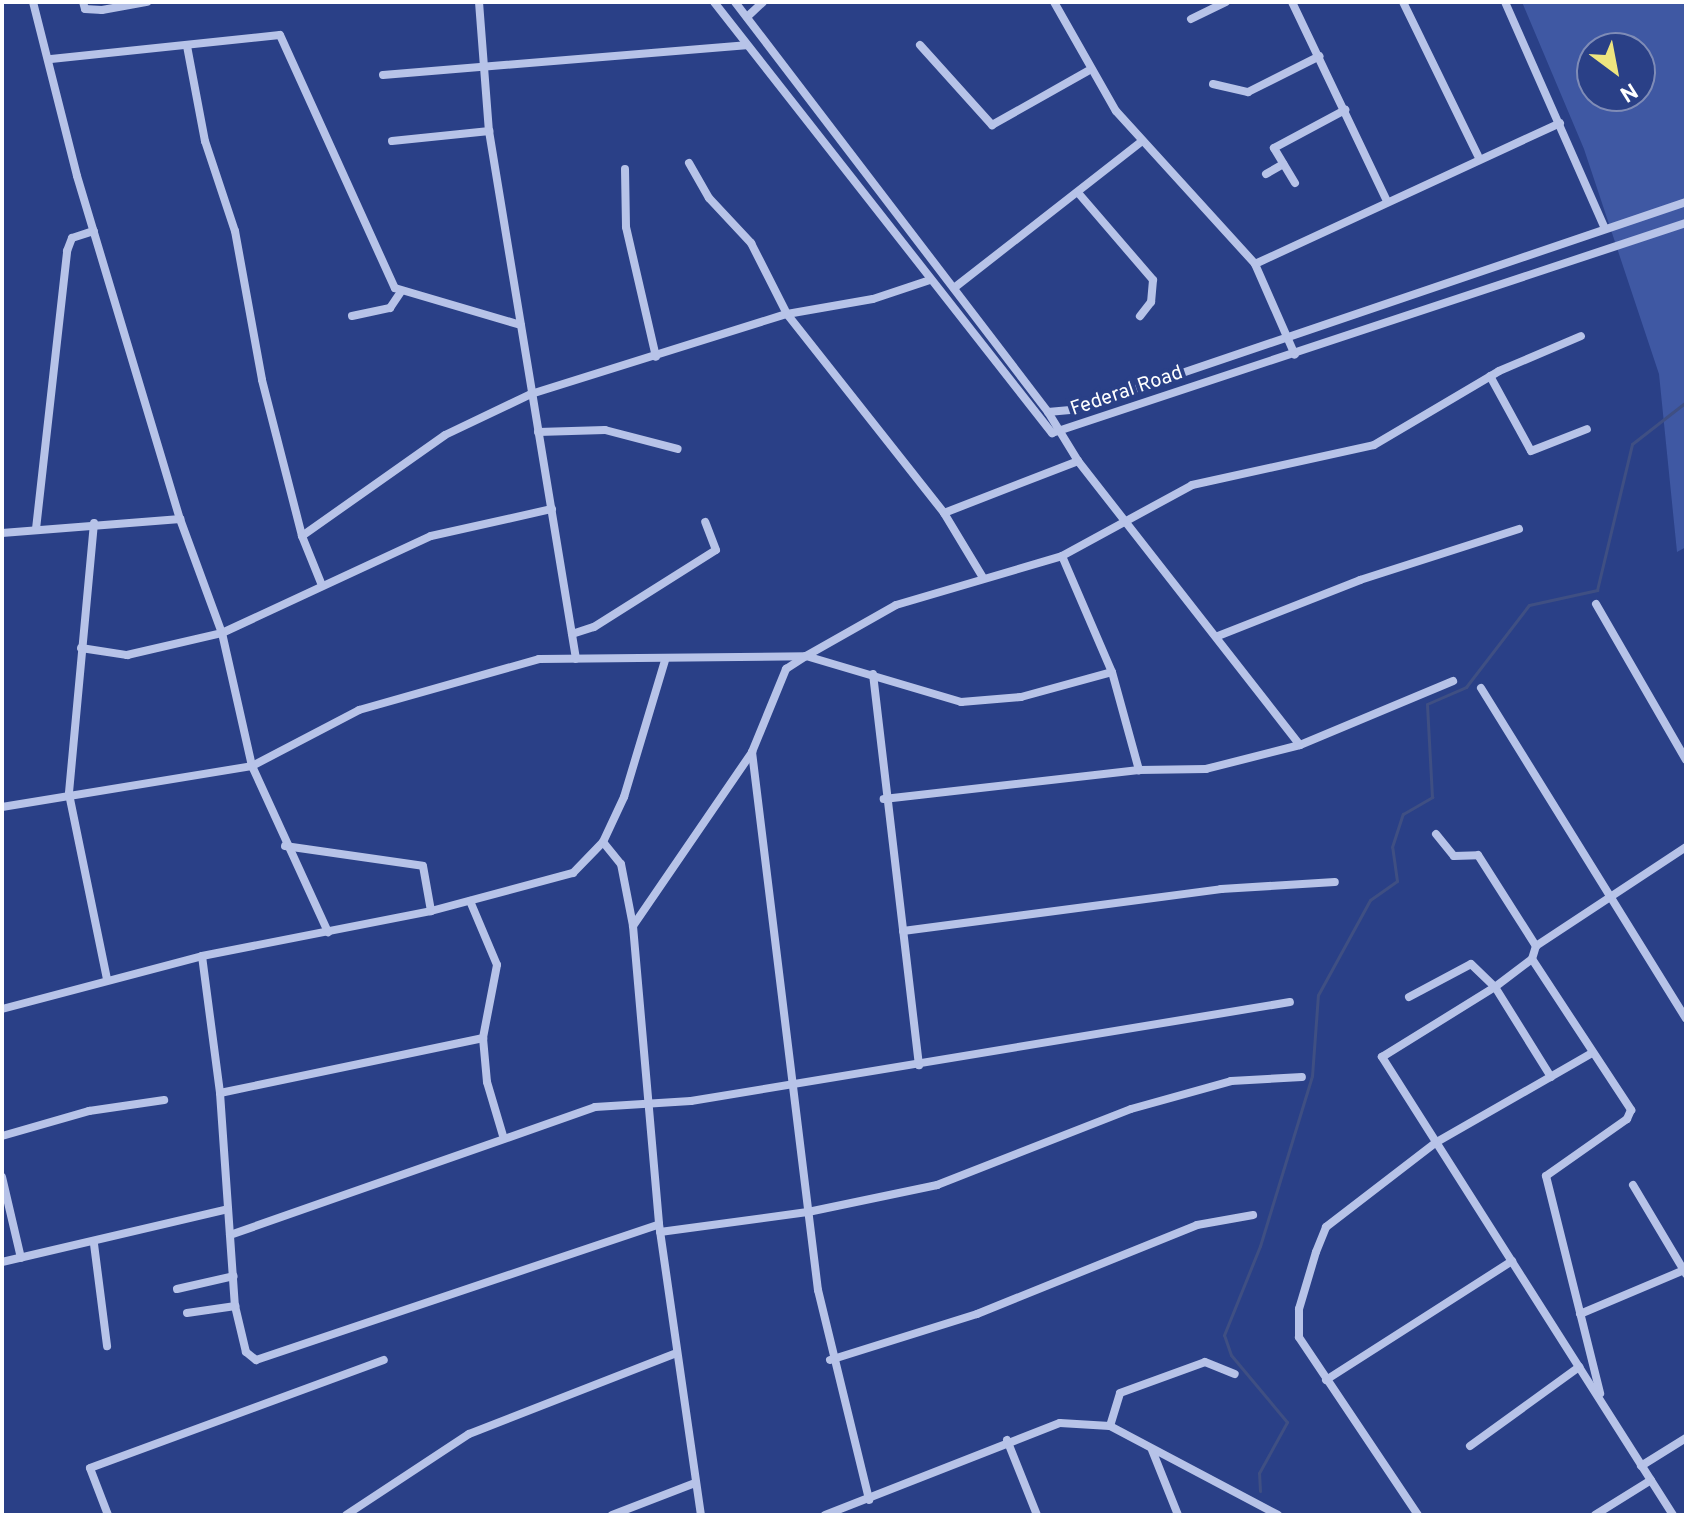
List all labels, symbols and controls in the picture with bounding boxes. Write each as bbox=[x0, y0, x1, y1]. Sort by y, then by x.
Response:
north arrow bbox=[1576, 32, 1656, 112]
text: N bbox=[1614, 75, 1642, 107]
street label: Federal Road bbox=[1068, 362, 1186, 422]

